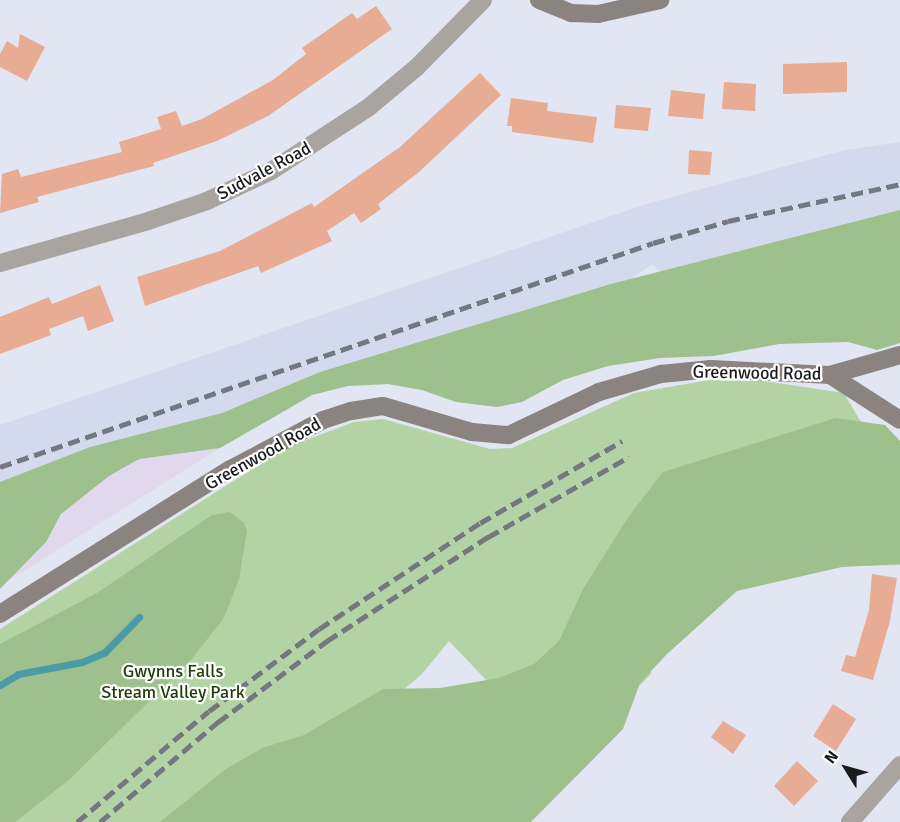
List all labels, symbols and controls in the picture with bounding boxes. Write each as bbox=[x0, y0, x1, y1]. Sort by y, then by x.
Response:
street label: Sudvale Road bbox=[213, 137, 315, 205]
street label: Greenwood Road bbox=[692, 361, 822, 385]
street label: Greenwood Road bbox=[201, 413, 325, 495]
park label: Gwynns Falls Stream Valley Park bbox=[101, 661, 245, 704]
north arrow bbox=[816, 738, 876, 798]
text: N bbox=[820, 747, 843, 768]

